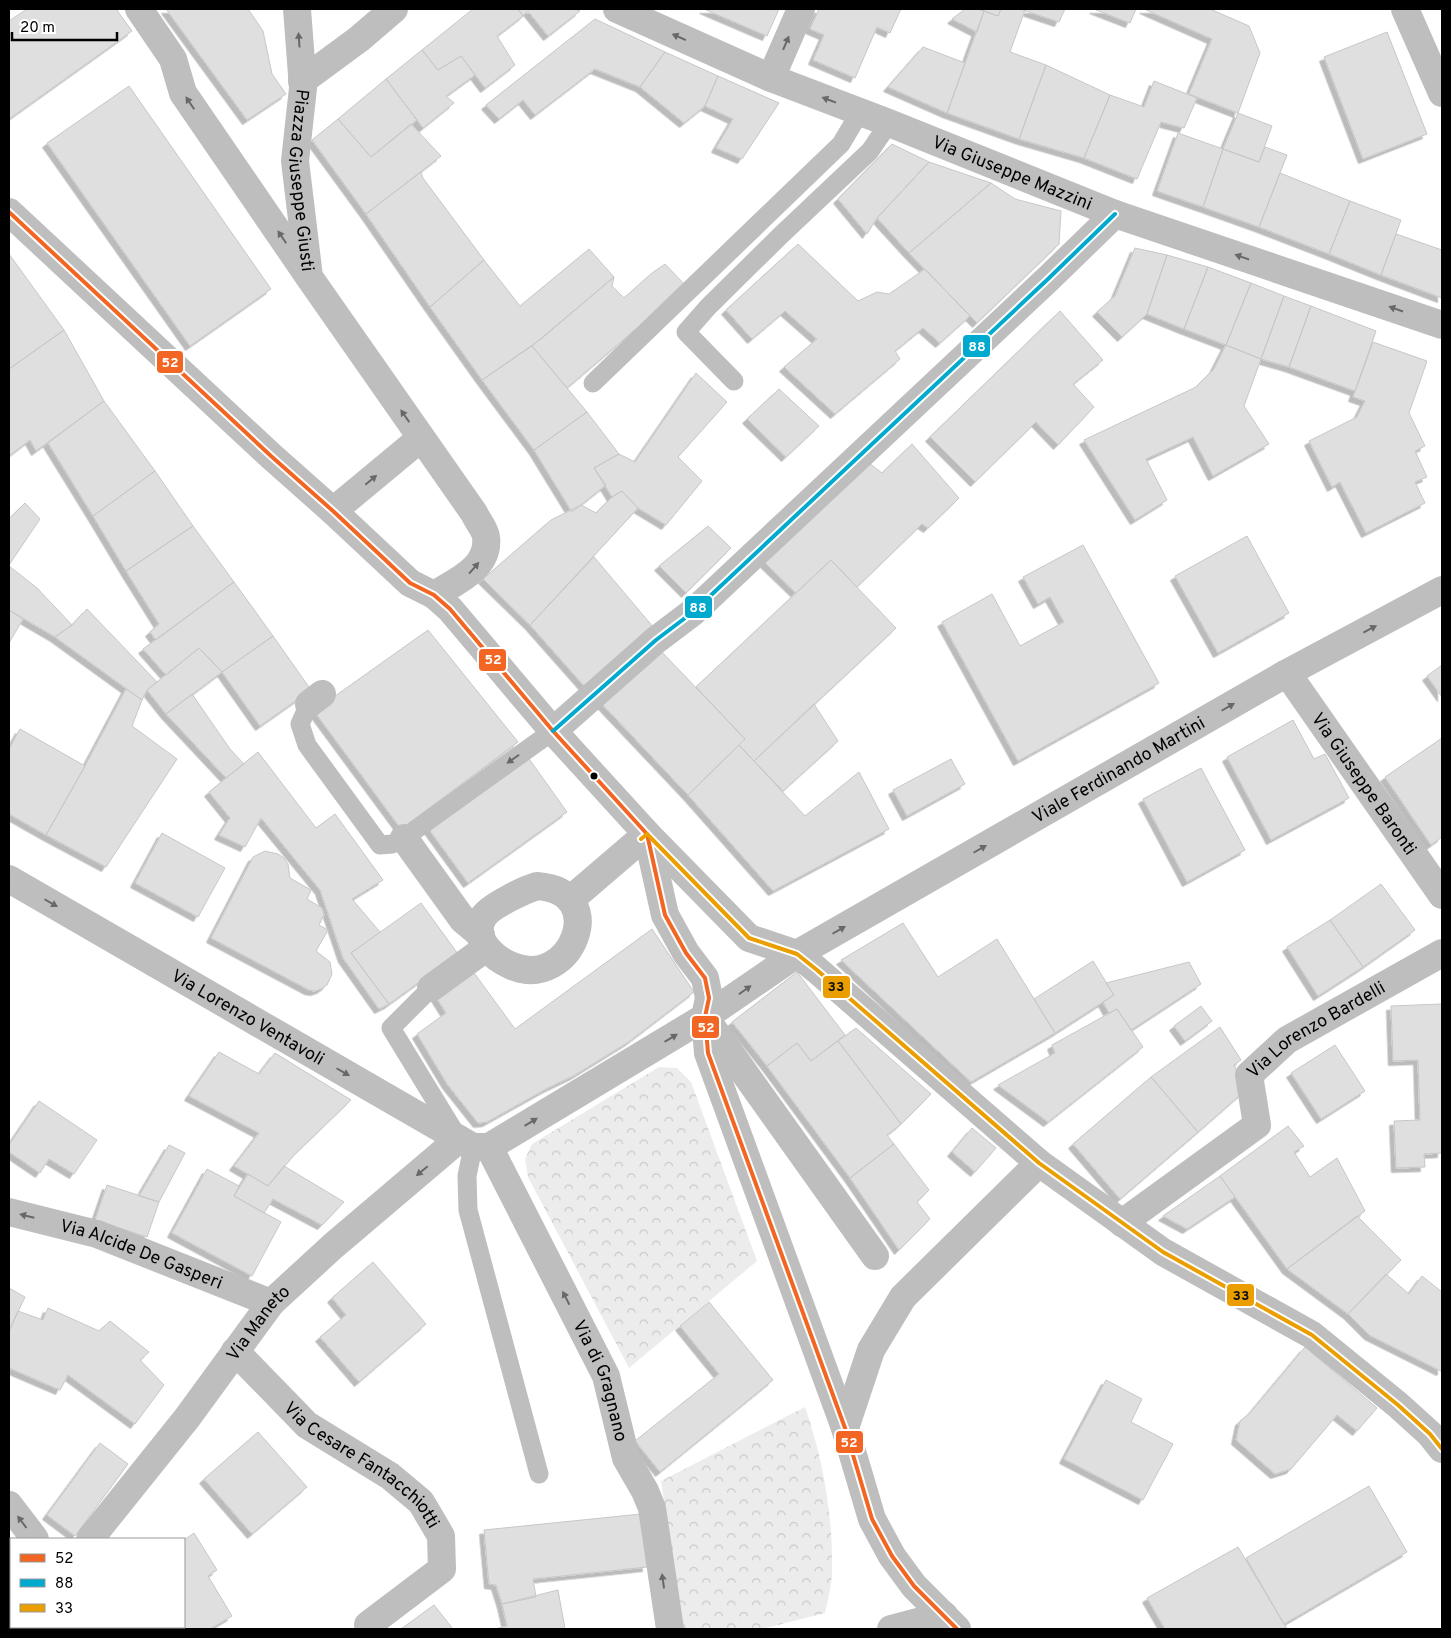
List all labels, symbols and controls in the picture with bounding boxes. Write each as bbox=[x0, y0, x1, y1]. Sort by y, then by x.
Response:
scale bar bbox=[12, 10, 118, 42]
text: 20 m bbox=[20, 19, 55, 38]
one-way arrow bbox=[295, 32, 303, 48]
one-way arrow bbox=[672, 32, 686, 40]
one-way arrow bbox=[782, 36, 790, 50]
street label: Piazza Giuseppe Giusti bbox=[282, 88, 318, 273]
one-way arrow bbox=[185, 96, 195, 109]
one-way arrow bbox=[821, 96, 836, 103]
street label: Via Giuseppe Mazzini bbox=[928, 132, 1095, 217]
one-way arrow bbox=[277, 230, 287, 244]
one-way arrow bbox=[1235, 253, 1250, 260]
one-way arrow bbox=[1388, 305, 1403, 313]
line badge: 88 bbox=[962, 334, 991, 358]
text: 88 bbox=[968, 339, 986, 356]
line badge: 52 bbox=[156, 350, 184, 374]
text: 52 bbox=[161, 355, 179, 372]
one-way arrow bbox=[400, 409, 410, 423]
one-way arrow bbox=[364, 474, 377, 485]
one-way arrow bbox=[469, 561, 480, 574]
line badge: 88 bbox=[684, 595, 713, 619]
text: 88 bbox=[689, 600, 707, 617]
one-way arrow bbox=[1362, 625, 1377, 633]
line badge: 52 bbox=[478, 648, 507, 672]
text: 52 bbox=[484, 652, 502, 669]
one-way arrow bbox=[1221, 703, 1234, 712]
street label: Via Giuseppe Baronti bbox=[1305, 709, 1421, 860]
street label: Viale Ferdinando Martini bbox=[1028, 712, 1210, 830]
one-way arrow bbox=[507, 754, 520, 765]
unlabelled marker bbox=[589, 771, 599, 781]
one-way arrow bbox=[973, 845, 988, 853]
one-way arrow bbox=[44, 899, 57, 908]
one-way arrow bbox=[833, 925, 846, 934]
street label: Via Lorenzo Ventavoli bbox=[166, 965, 328, 1072]
line badge: 33 bbox=[822, 975, 851, 999]
street label: Via Lorenzo Bardelli bbox=[1243, 977, 1390, 1084]
text: 33 bbox=[828, 979, 844, 996]
one-way arrow bbox=[738, 985, 752, 995]
line badge: 52 bbox=[691, 1015, 720, 1039]
text: 52 bbox=[697, 1020, 715, 1037]
one-way arrow bbox=[664, 1034, 677, 1043]
one-way arrow bbox=[336, 1068, 349, 1077]
one-way arrow bbox=[525, 1117, 538, 1126]
one-way arrow bbox=[416, 1165, 428, 1177]
one-way arrow bbox=[20, 1212, 35, 1220]
street label: Via Alcide De Gasperi bbox=[57, 1215, 226, 1296]
street label: Via Maneto bbox=[222, 1281, 296, 1366]
line badge: 33 bbox=[1226, 1283, 1255, 1307]
text: 33 bbox=[1233, 1288, 1249, 1305]
one-way arrow bbox=[562, 1291, 570, 1305]
street label: Via di Gragnano bbox=[567, 1317, 632, 1444]
street label: Via Cesare Fantacchiotti bbox=[278, 1398, 444, 1533]
line badge: 52 bbox=[835, 1430, 864, 1454]
text: 52 bbox=[840, 1435, 858, 1452]
one-way arrow bbox=[17, 1515, 27, 1529]
legend bbox=[10, 1538, 185, 1628]
text: 52 bbox=[55, 1550, 73, 1569]
one-way arrow bbox=[659, 1573, 667, 1589]
text: 88 bbox=[55, 1575, 73, 1594]
text: 33 bbox=[55, 1600, 73, 1619]

